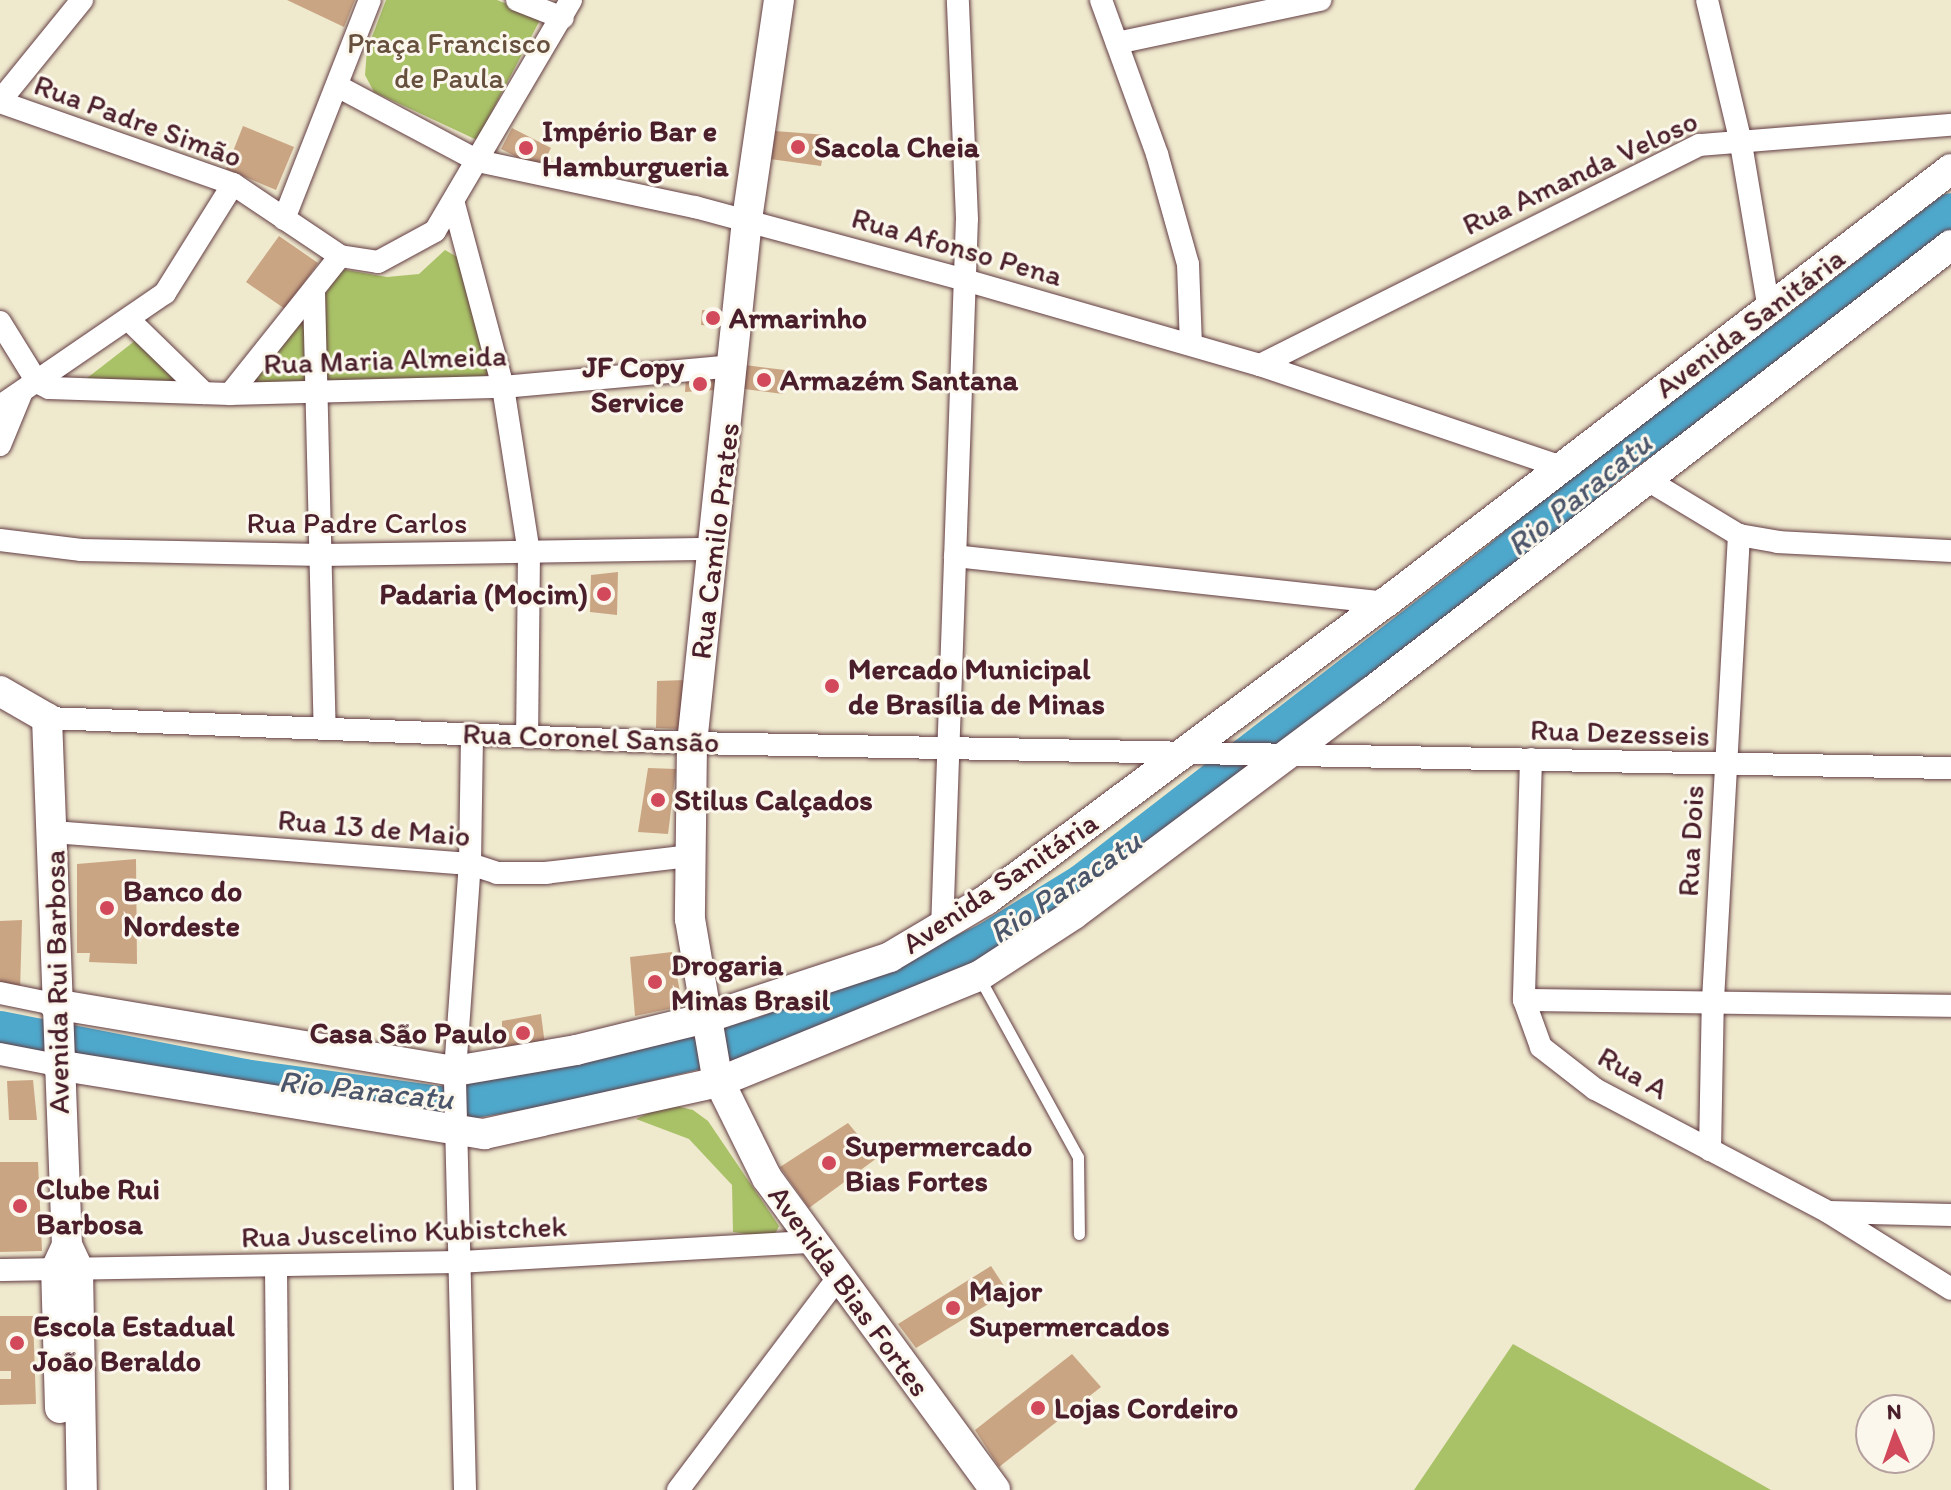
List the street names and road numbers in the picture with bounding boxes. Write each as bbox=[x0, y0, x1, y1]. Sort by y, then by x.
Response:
street label: Rua Padre Simão bbox=[30, 67, 246, 175]
street label: Rua Amanda Veloso bbox=[1458, 103, 1702, 243]
street label: Rua Afonso Pena bbox=[849, 200, 1065, 294]
street label: Avenida Sanitária bbox=[1648, 240, 1852, 406]
street label: Rua Maria Almeida bbox=[263, 338, 507, 382]
street label: Rua Camilo Prates bbox=[683, 421, 747, 661]
street label: Rua Padre Carlos bbox=[247, 505, 467, 541]
street label: Rua Dezesseis bbox=[1529, 712, 1711, 754]
street label: Rua Coronel Sansão bbox=[462, 716, 720, 760]
street label: Rua Dois bbox=[1670, 784, 1712, 898]
street label: Rua 13 de Maio bbox=[276, 802, 472, 854]
street label: Avenida Sanitária bbox=[895, 804, 1105, 962]
street label: Avenida Rui Barbosa bbox=[37, 849, 77, 1115]
street label: Rua A bbox=[1591, 1039, 1675, 1107]
street label: Avenida Bias Fortes bbox=[760, 1179, 938, 1403]
street label: Rua Juscelino Kubistchek bbox=[240, 1208, 568, 1256]

